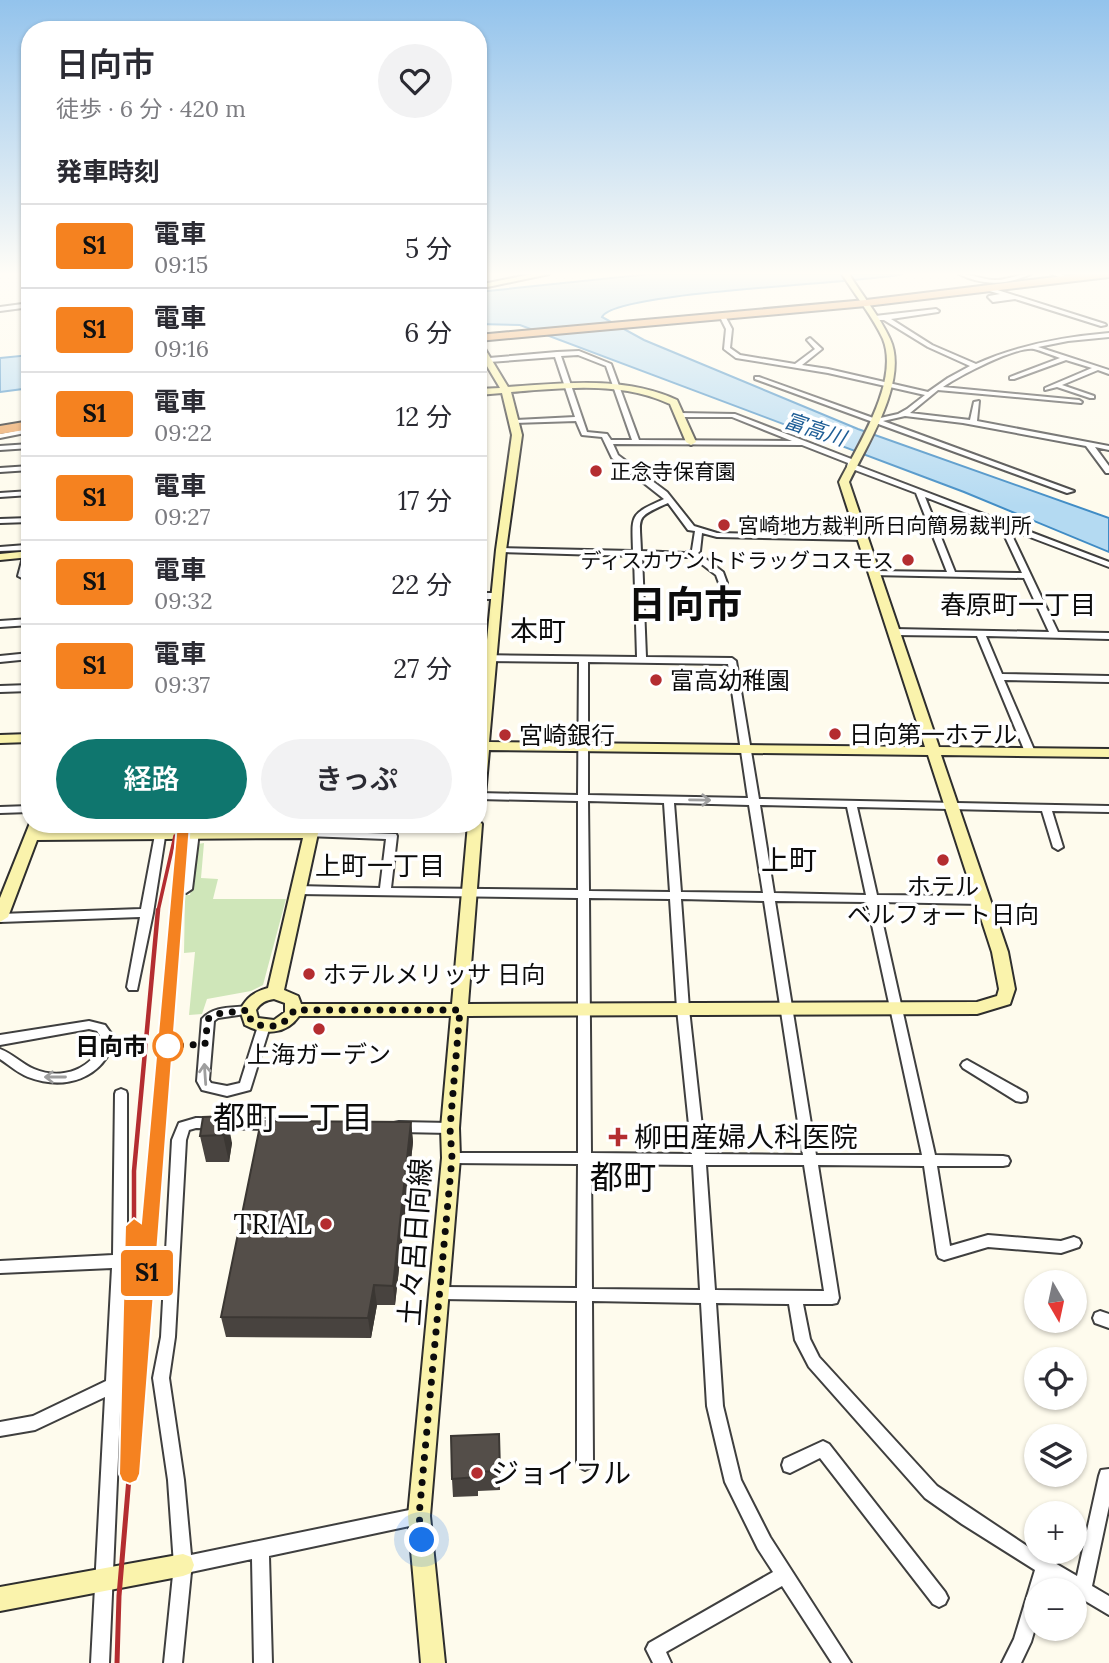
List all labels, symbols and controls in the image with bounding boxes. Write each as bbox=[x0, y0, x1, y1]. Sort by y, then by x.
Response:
text: 日向市 bbox=[56, 43, 155, 85]
button: heart bbox=[378, 44, 452, 118]
text: 徒歩 · 6 分 · 420 m bbox=[56, 94, 246, 123]
text: 発車時刻 bbox=[56, 155, 160, 188]
text: 電車 bbox=[154, 217, 206, 250]
text: S1 bbox=[82, 230, 107, 261]
text: 5 分 bbox=[405, 232, 452, 265]
text: 09:15 bbox=[154, 250, 208, 279]
text: 電車 bbox=[154, 301, 206, 334]
text: S1 bbox=[82, 314, 107, 345]
text: 6 分 bbox=[404, 316, 452, 349]
text: 09:16 bbox=[154, 334, 209, 363]
text: 電車 bbox=[154, 385, 206, 418]
text: S1 bbox=[82, 398, 107, 429]
text: 12 分 bbox=[396, 400, 452, 433]
water label: 富高川 bbox=[781, 406, 851, 452]
text: 09:22 bbox=[154, 418, 212, 447]
place label: 正念寺保育園 bbox=[610, 458, 736, 485]
marker: 正念寺保育園 bbox=[588, 463, 604, 479]
text: 電車 bbox=[154, 469, 206, 502]
text: S1 bbox=[82, 482, 107, 513]
text: 17 分 bbox=[398, 484, 452, 517]
text: 09:27 bbox=[154, 502, 210, 531]
place label: 宮崎地方裁判所日向簡易裁判所 bbox=[738, 512, 1032, 539]
marker: 宮崎地方裁判所日向簡易裁判所 bbox=[716, 517, 732, 533]
place label: ディスカウントドラッグコスモス bbox=[580, 547, 894, 574]
marker: ディスカウントドラッグコスモス bbox=[900, 552, 916, 568]
text: 電車 bbox=[154, 553, 206, 586]
text: S1 bbox=[82, 566, 107, 597]
text: 22 分 bbox=[391, 568, 452, 601]
district label: 日向市 bbox=[628, 580, 742, 628]
text: 09:32 bbox=[154, 586, 213, 615]
district label: 春原町一丁目 bbox=[940, 588, 1096, 621]
district label: 本町 bbox=[510, 613, 566, 649]
text: 電車 bbox=[154, 637, 206, 670]
text: S1 bbox=[82, 650, 107, 681]
text: 27 分 bbox=[393, 652, 452, 685]
place label: 富高幼稚園 bbox=[670, 665, 790, 696]
text: 09:37 bbox=[154, 670, 210, 699]
marker: 富高幼稚園 bbox=[648, 672, 664, 688]
place label: 日向第一ホテル bbox=[849, 719, 1017, 750]
place label: 宮崎銀行 bbox=[519, 720, 615, 751]
marker: 日向第一ホテル bbox=[827, 726, 843, 742]
marker: 宮崎銀行 bbox=[497, 727, 513, 743]
button: 経路 bbox=[56, 739, 247, 819]
button: きっぷ bbox=[261, 739, 452, 819]
one-way arrow bbox=[689, 793, 712, 807]
district label: 上町 bbox=[761, 842, 817, 878]
district label: 上町一丁目 bbox=[315, 849, 445, 882]
marker: ホテル ベルフォート日向 bbox=[935, 852, 951, 868]
place label: ホテル ベルフォート日向 bbox=[847, 871, 1039, 930]
place label: ホテルメリッサ 日向 bbox=[323, 959, 545, 990]
marker: ホテルメリッサ 日向 bbox=[301, 966, 317, 982]
marker: 上海ガーデン bbox=[311, 1021, 327, 1037]
place label: 日向市 bbox=[75, 1031, 147, 1062]
marker: 日向市 bbox=[153, 1031, 183, 1061]
place label: 上海ガーデン bbox=[247, 1039, 391, 1070]
one-way arrow bbox=[198, 1063, 211, 1086]
one-way arrow bbox=[43, 1070, 66, 1084]
district label: 都町一丁目 bbox=[213, 1097, 373, 1138]
place label: 柳田産婦人科医院 bbox=[634, 1119, 858, 1155]
marker: 柳田産婦人科医院 bbox=[608, 1127, 628, 1147]
district label: 都町 bbox=[590, 1156, 656, 1198]
street label: 土々呂日向線 bbox=[391, 1157, 439, 1327]
place label: TRIAL bbox=[233, 1206, 312, 1242]
marker: TRIAL bbox=[318, 1216, 334, 1232]
line badge: S1 bbox=[116, 1250, 178, 1296]
text: S1 bbox=[135, 1257, 159, 1288]
north arrow bbox=[1024, 1270, 1087, 1334]
map controls bbox=[1024, 1270, 1087, 1641]
button: locate bbox=[1024, 1347, 1087, 1410]
button: layers bbox=[1024, 1424, 1087, 1487]
place label: ジョイフル bbox=[491, 1455, 631, 1491]
marker: ジョイフル bbox=[469, 1465, 485, 1481]
button: + bbox=[1024, 1501, 1087, 1564]
your location bbox=[404, 1522, 439, 1557]
button: − bbox=[1024, 1578, 1087, 1641]

